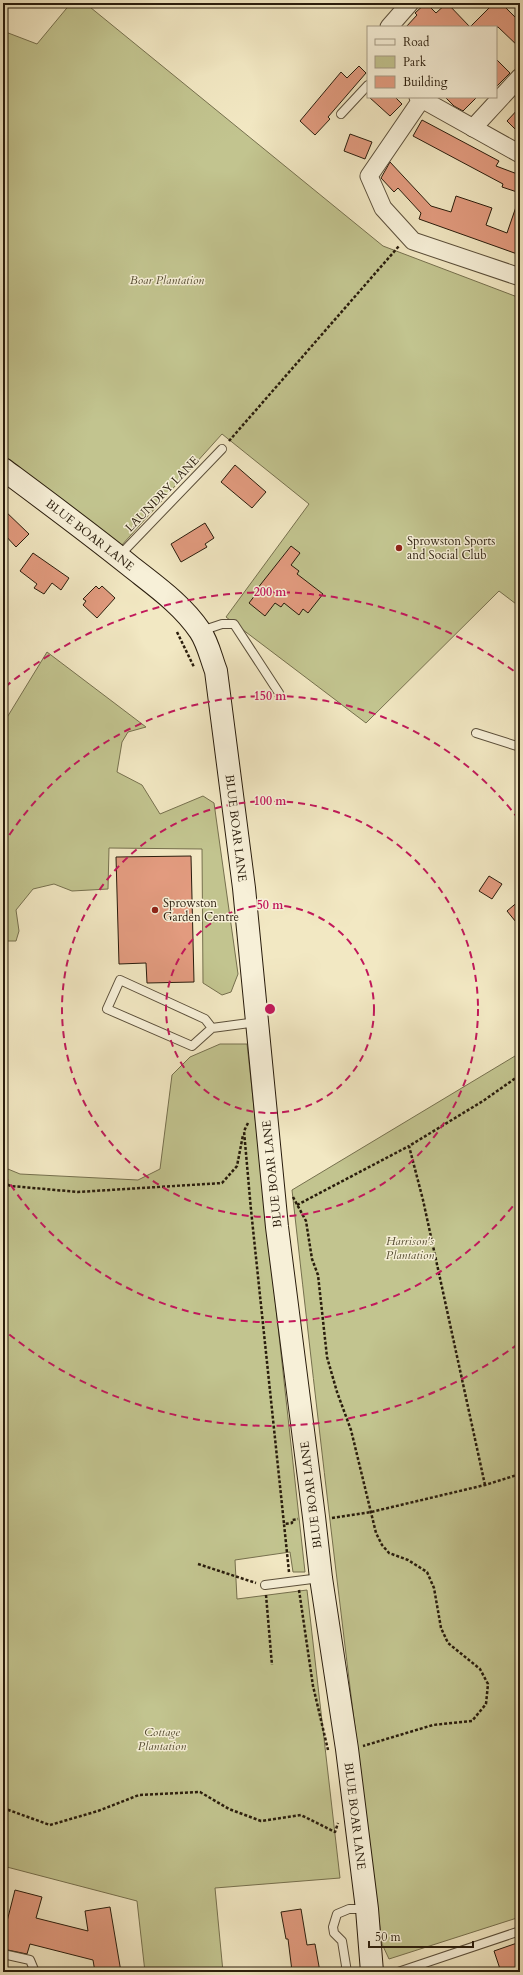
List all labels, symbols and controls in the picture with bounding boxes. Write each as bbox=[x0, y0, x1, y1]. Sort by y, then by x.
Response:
legend bbox=[367, 26, 497, 98]
text: Road bbox=[403, 34, 430, 50]
text: Park bbox=[403, 54, 427, 70]
text: Building bbox=[403, 74, 448, 90]
park label: Boar Plantation bbox=[130, 272, 204, 288]
street label: LAUNDRY LANE bbox=[122, 453, 202, 535]
street label: BLUE BOAR LANE bbox=[43, 495, 137, 575]
place label: Sprowston Sports and Social Club bbox=[407, 533, 495, 563]
marker: Sprowston Sports and Social Club bbox=[394, 543, 404, 553]
text: 200 m bbox=[254, 584, 287, 600]
text: 150 m bbox=[254, 688, 287, 704]
street label: BLUE BOAR LANE bbox=[221, 773, 251, 883]
text: 100 m bbox=[254, 793, 287, 809]
place label: Sprowston Garden Centre bbox=[163, 895, 239, 925]
text: 50 m bbox=[257, 897, 284, 913]
marker: Sprowston Garden Centre bbox=[150, 905, 160, 915]
centre of rings bbox=[263, 1002, 277, 1016]
street label: BLUE BOAR LANE bbox=[258, 1120, 286, 1228]
park label: Harrison's Plantation bbox=[386, 1233, 434, 1263]
street label: BLUE BOAR LANE bbox=[296, 1440, 326, 1550]
park label: Cottage Plantation bbox=[138, 1724, 186, 1754]
street label: BLUE BOAR LANE bbox=[340, 1761, 370, 1871]
scale bar bbox=[369, 1923, 473, 1949]
text: 50 m bbox=[375, 1929, 402, 1945]

